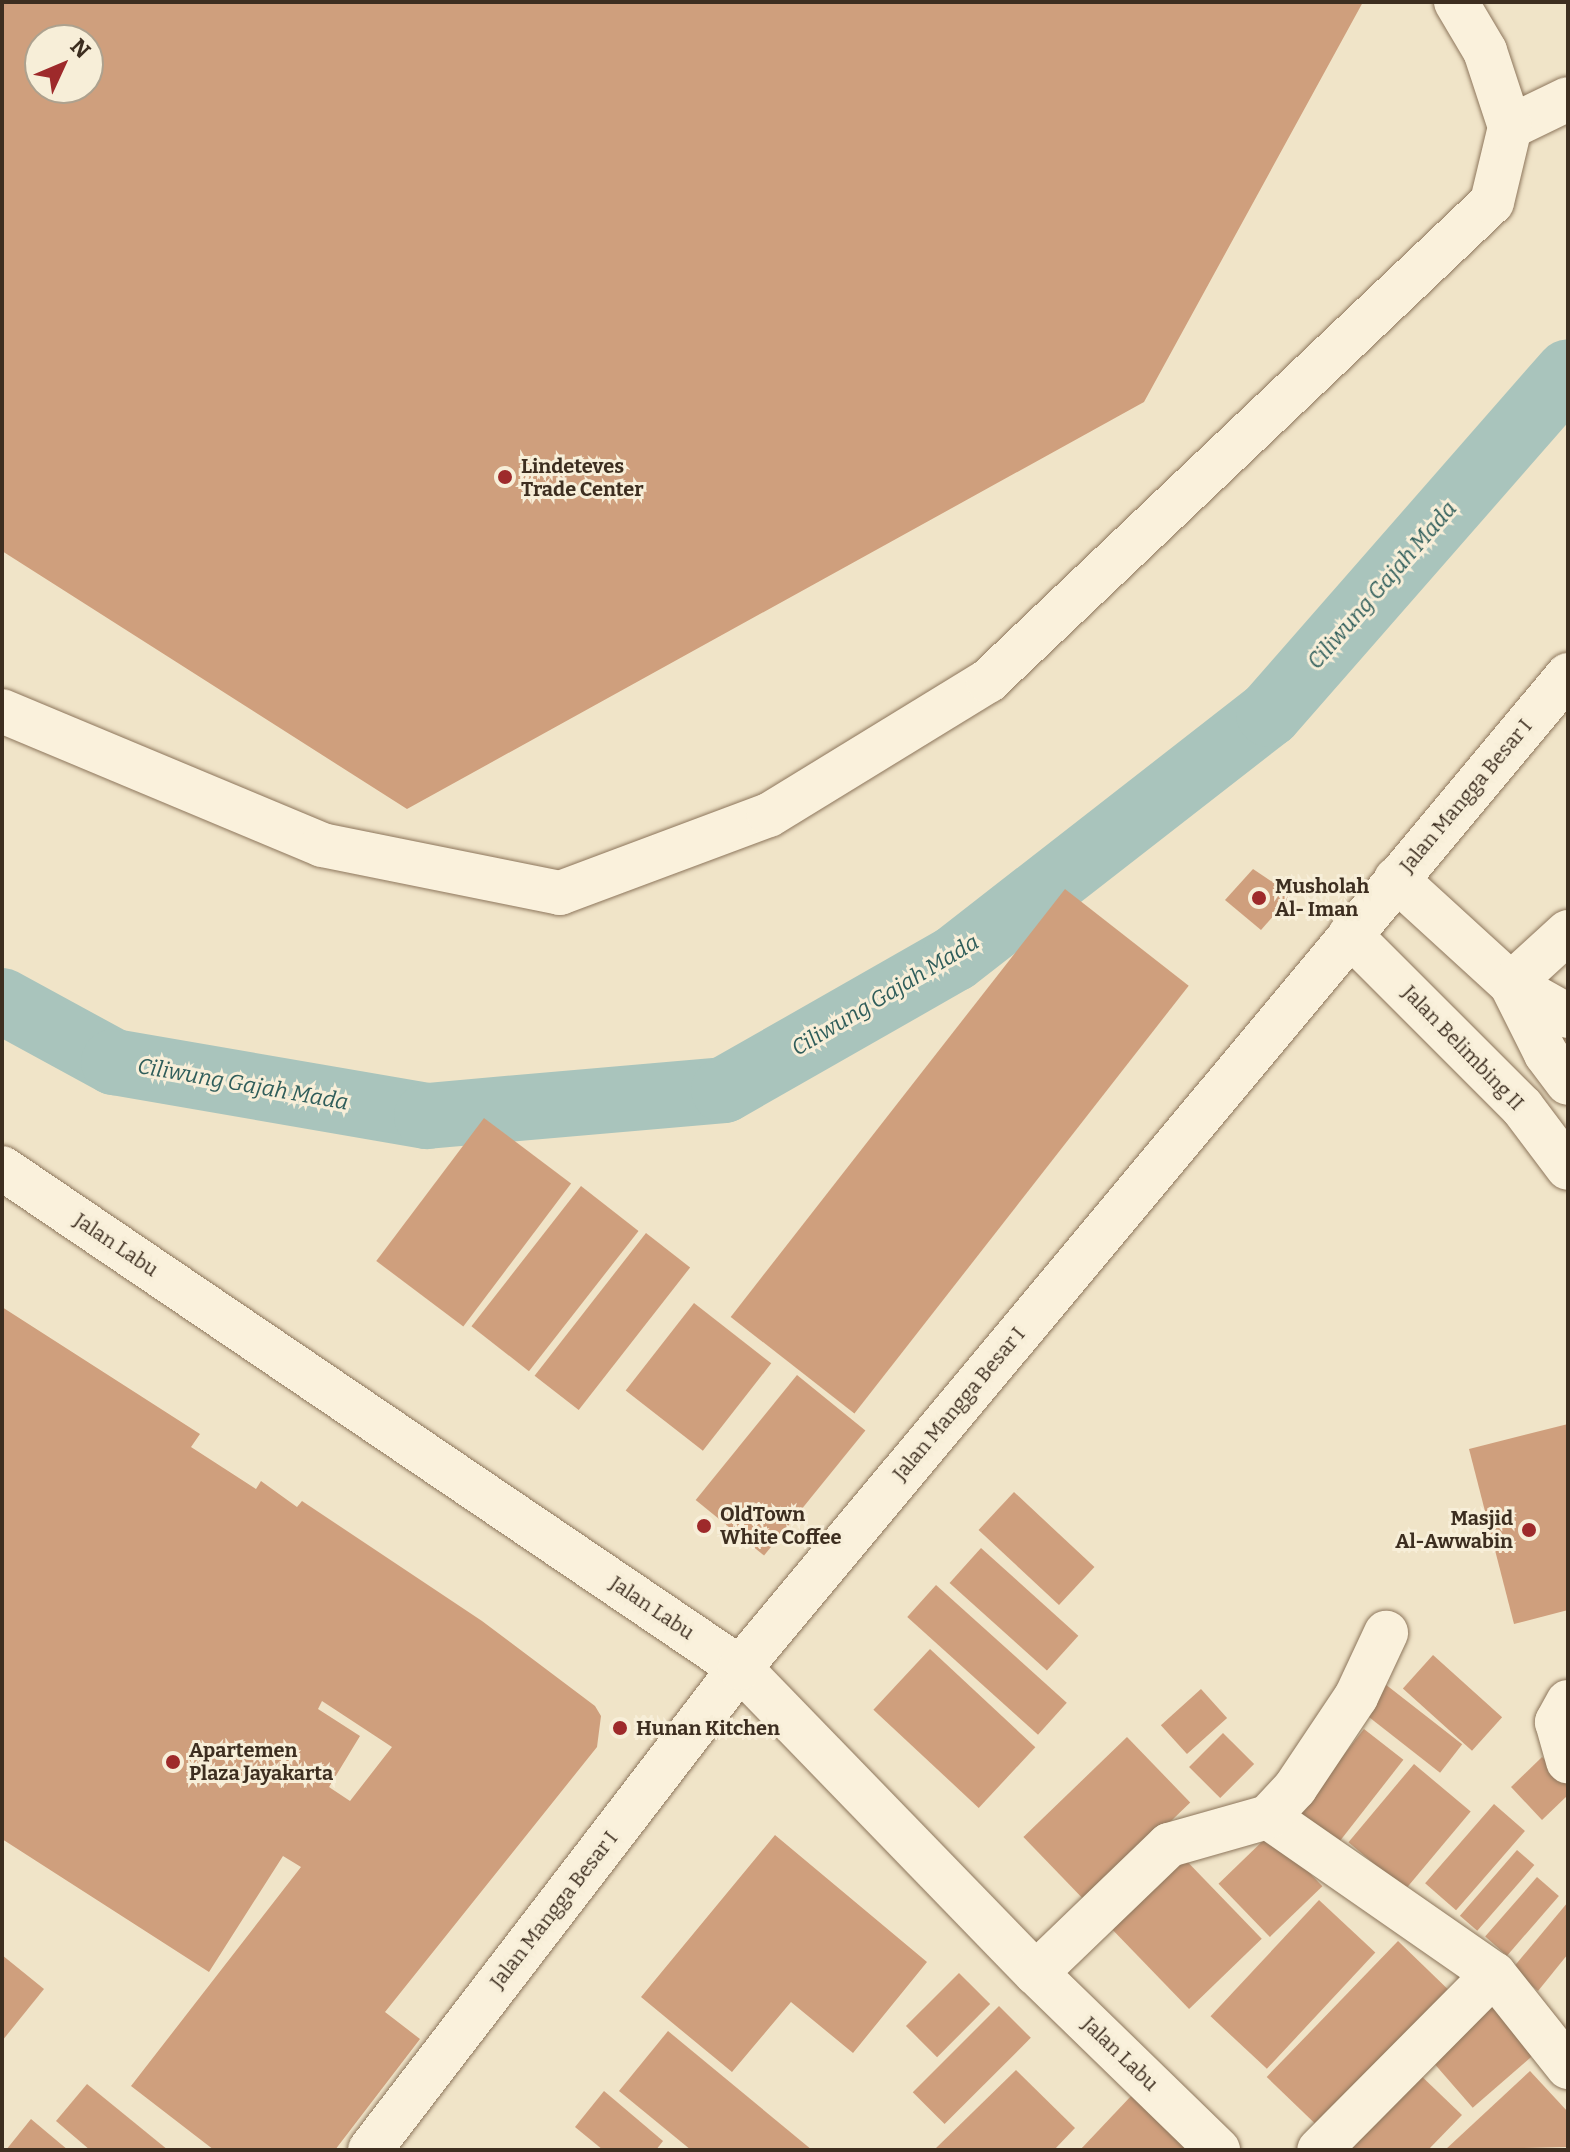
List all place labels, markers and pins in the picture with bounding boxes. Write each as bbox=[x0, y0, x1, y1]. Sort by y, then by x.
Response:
place label: Lindeteves Trade Center bbox=[521, 454, 644, 501]
marker: Lindeteves Trade Center bbox=[496, 468, 514, 486]
place label: Musholah Al- Iman bbox=[1275, 874, 1369, 921]
marker: Musholah Al- Iman bbox=[1250, 889, 1268, 907]
place label: OldTown White Coffee bbox=[720, 1502, 842, 1549]
place label: Masjid Al-Awwabin bbox=[1395, 1506, 1513, 1553]
marker: OldTown White Coffee bbox=[695, 1517, 713, 1535]
marker: Masjid Al-Awwabin bbox=[1520, 1521, 1538, 1539]
place label: Hunan Kitchen bbox=[636, 1716, 780, 1740]
marker: Hunan Kitchen bbox=[611, 1719, 629, 1737]
place label: Apartemen Plaza Jayakarta bbox=[189, 1738, 333, 1785]
marker: Apartemen Plaza Jayakarta bbox=[164, 1753, 182, 1771]

